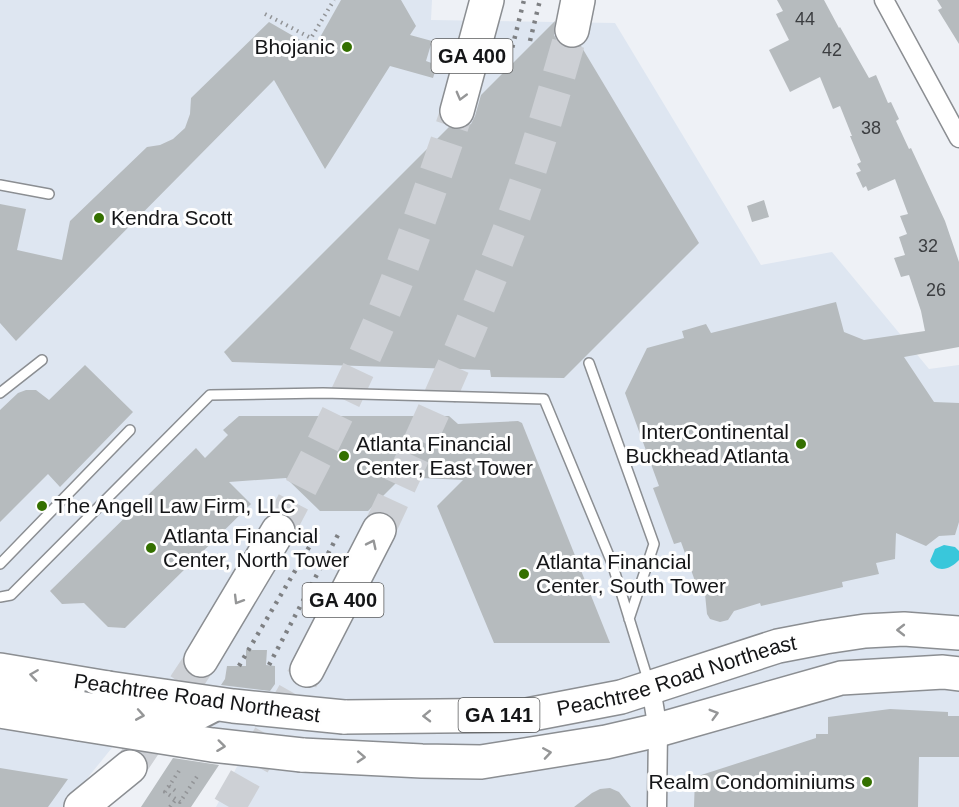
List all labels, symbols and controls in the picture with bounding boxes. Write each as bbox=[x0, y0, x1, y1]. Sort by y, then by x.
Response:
house number: 44 bbox=[795, 9, 815, 29]
place label: Bhojanic bbox=[254, 35, 335, 58]
road number: GA 400 bbox=[432, 39, 512, 73]
marker: Bhojanic bbox=[340, 40, 354, 54]
house number: 42 bbox=[822, 40, 842, 60]
one-way arrow bbox=[456, 90, 468, 101]
house number: 38 bbox=[861, 118, 881, 138]
place label: Kendra Scott bbox=[111, 206, 233, 229]
marker: Kendra Scott bbox=[92, 211, 106, 225]
house number: 32 bbox=[918, 236, 938, 256]
house number: 26 bbox=[926, 280, 946, 300]
place label: InterContinental Buckhead Atlanta bbox=[626, 420, 789, 467]
place label: Atlanta Financial Center, East Tower bbox=[356, 432, 533, 479]
marker: InterContinental Buckhead Atlanta bbox=[794, 437, 808, 451]
marker: Atlanta Financial Center, East Tower bbox=[337, 449, 351, 463]
place label: The Angell Law Firm, LLC bbox=[54, 494, 296, 517]
marker: The Angell Law Firm, LLC bbox=[35, 499, 49, 513]
place label: Atlanta Financial Center, North Tower bbox=[163, 524, 349, 571]
one-way arrow bbox=[364, 539, 376, 550]
marker: Atlanta Financial Center, North Tower bbox=[144, 541, 158, 555]
place label: Atlanta Financial Center, South Tower bbox=[536, 550, 726, 597]
marker: Atlanta Financial Center, South Tower bbox=[517, 567, 531, 581]
road number: GA 400 bbox=[302, 583, 384, 617]
one-way arrow bbox=[234, 594, 246, 604]
one-way arrow bbox=[896, 624, 905, 636]
street label: Peachtree Road Northeast bbox=[555, 631, 799, 720]
one-way arrow bbox=[29, 669, 38, 682]
street label: Peachtree Road Northeast bbox=[72, 669, 322, 726]
road number: GA 141 bbox=[458, 698, 540, 732]
one-way arrow bbox=[135, 709, 144, 721]
one-way arrow bbox=[708, 709, 719, 721]
one-way arrow bbox=[423, 710, 432, 722]
one-way arrow bbox=[216, 739, 225, 752]
one-way arrow bbox=[543, 747, 552, 759]
one-way arrow bbox=[356, 751, 365, 764]
place label: Realm Condominiums bbox=[648, 770, 855, 793]
marker: Realm Condominiums bbox=[860, 775, 874, 789]

